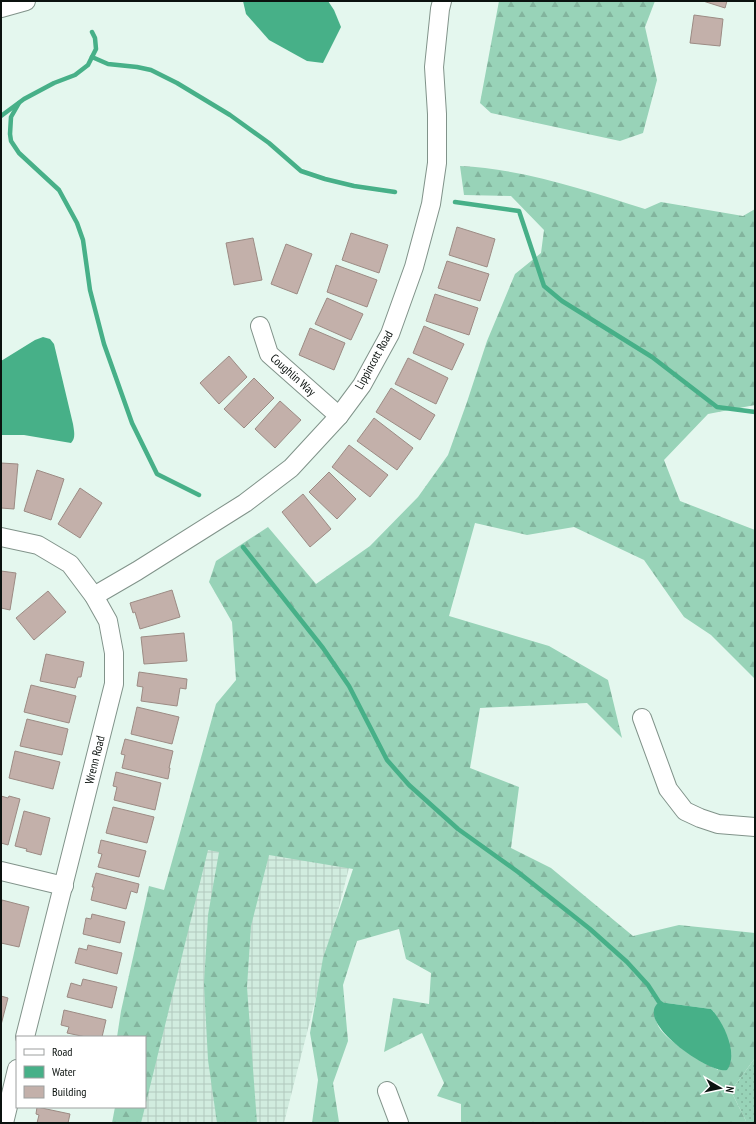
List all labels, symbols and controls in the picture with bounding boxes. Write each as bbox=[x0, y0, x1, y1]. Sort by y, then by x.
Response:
street label: Lippincott Road bbox=[351, 328, 396, 392]
street label: Coughlin Way bbox=[268, 350, 320, 399]
street label: Wrenn Road bbox=[81, 734, 108, 786]
legend bbox=[16, 1036, 146, 1108]
text: Road bbox=[52, 1044, 72, 1059]
text: Water bbox=[52, 1064, 77, 1079]
north arrow bbox=[700, 1068, 740, 1108]
text: Building bbox=[52, 1084, 87, 1099]
text: N bbox=[722, 1086, 737, 1094]

